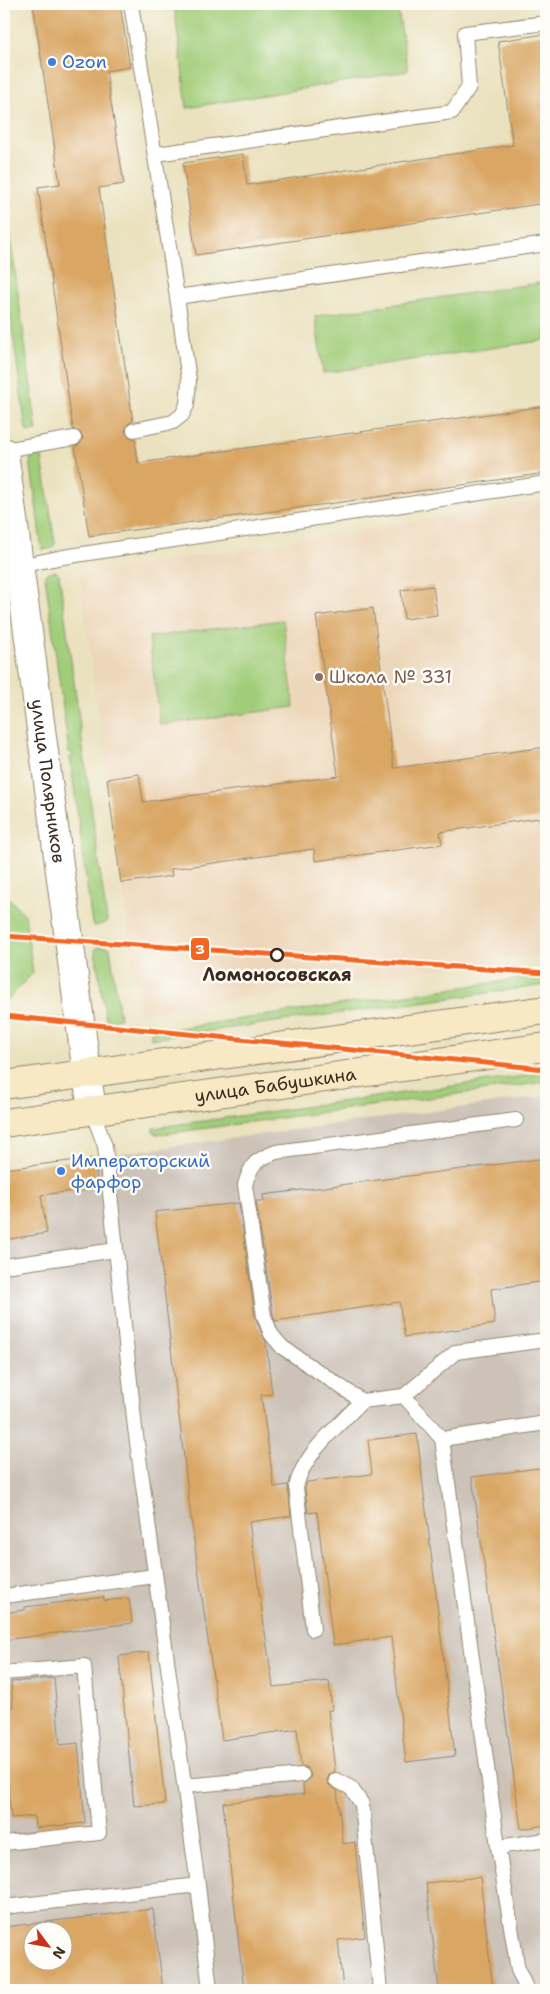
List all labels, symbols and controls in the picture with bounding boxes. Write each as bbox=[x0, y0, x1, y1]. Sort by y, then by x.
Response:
place label: Ozon bbox=[62, 50, 107, 74]
marker: Ozon bbox=[46, 56, 58, 68]
place label: Школа № 331 bbox=[329, 665, 452, 689]
marker: Школа № 331 bbox=[313, 671, 325, 683]
street label: улица Полярников bbox=[25, 698, 71, 864]
line badge: 3 bbox=[190, 937, 210, 961]
text: 3 bbox=[195, 940, 205, 958]
marker: Ломоносовская bbox=[270, 948, 284, 962]
place label: Ломоносовская bbox=[202, 963, 352, 987]
street label: улица Бабушкина bbox=[193, 1062, 358, 1108]
place label: Императорский фарфор bbox=[71, 1149, 210, 1194]
marker: Императорский фарфор bbox=[55, 1165, 67, 1177]
north arrow bbox=[22, 1922, 72, 1972]
text: N bbox=[48, 1943, 70, 1962]

